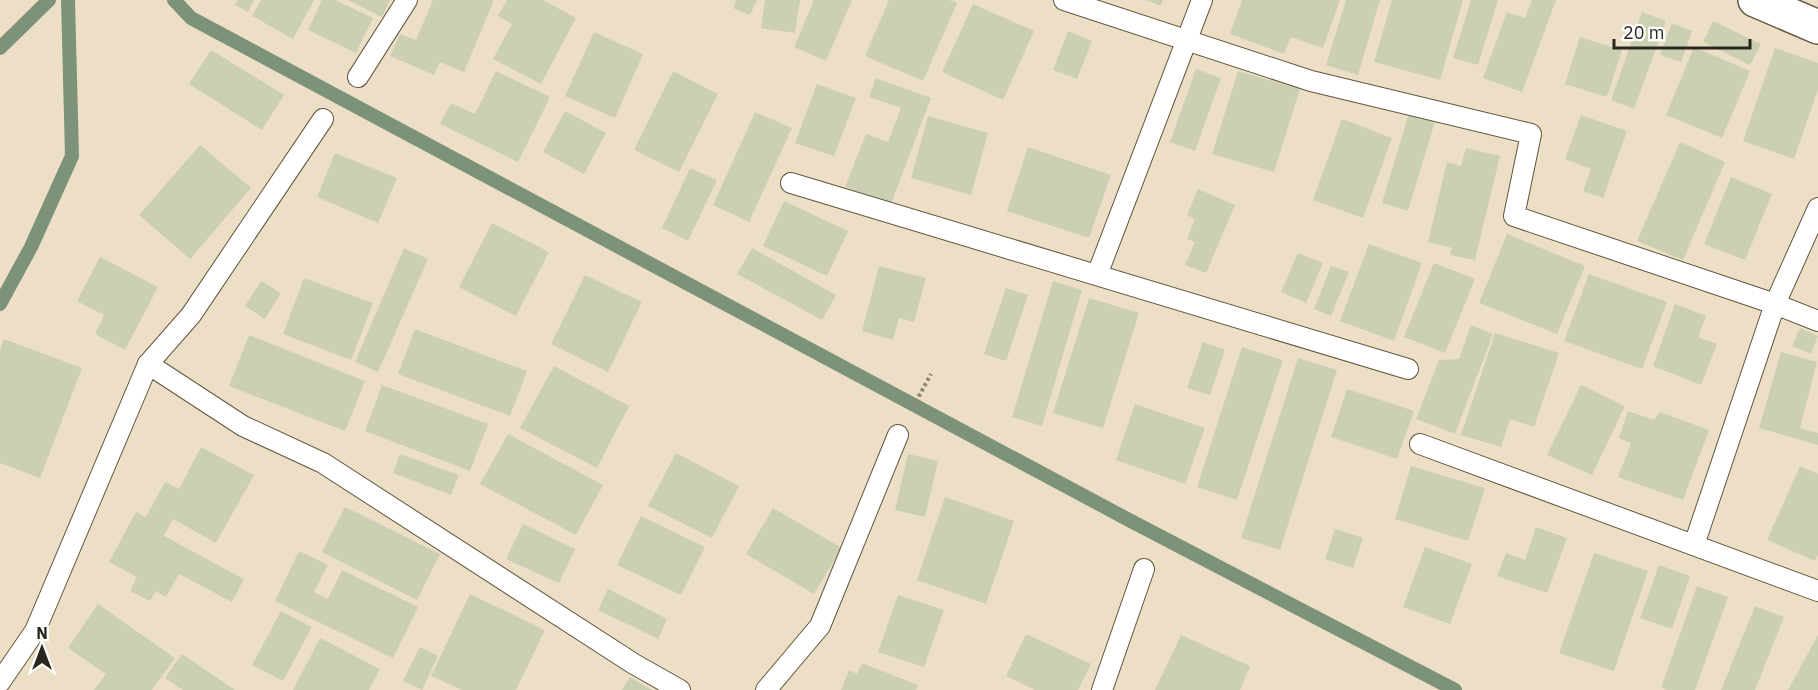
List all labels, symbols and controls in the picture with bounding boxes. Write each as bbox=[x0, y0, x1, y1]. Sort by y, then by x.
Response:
scale bar bbox=[1614, 12, 1750, 50]
text: 20 m bbox=[1623, 21, 1665, 44]
north arrow bbox=[12, 618, 72, 678]
text: N bbox=[36, 623, 48, 643]

